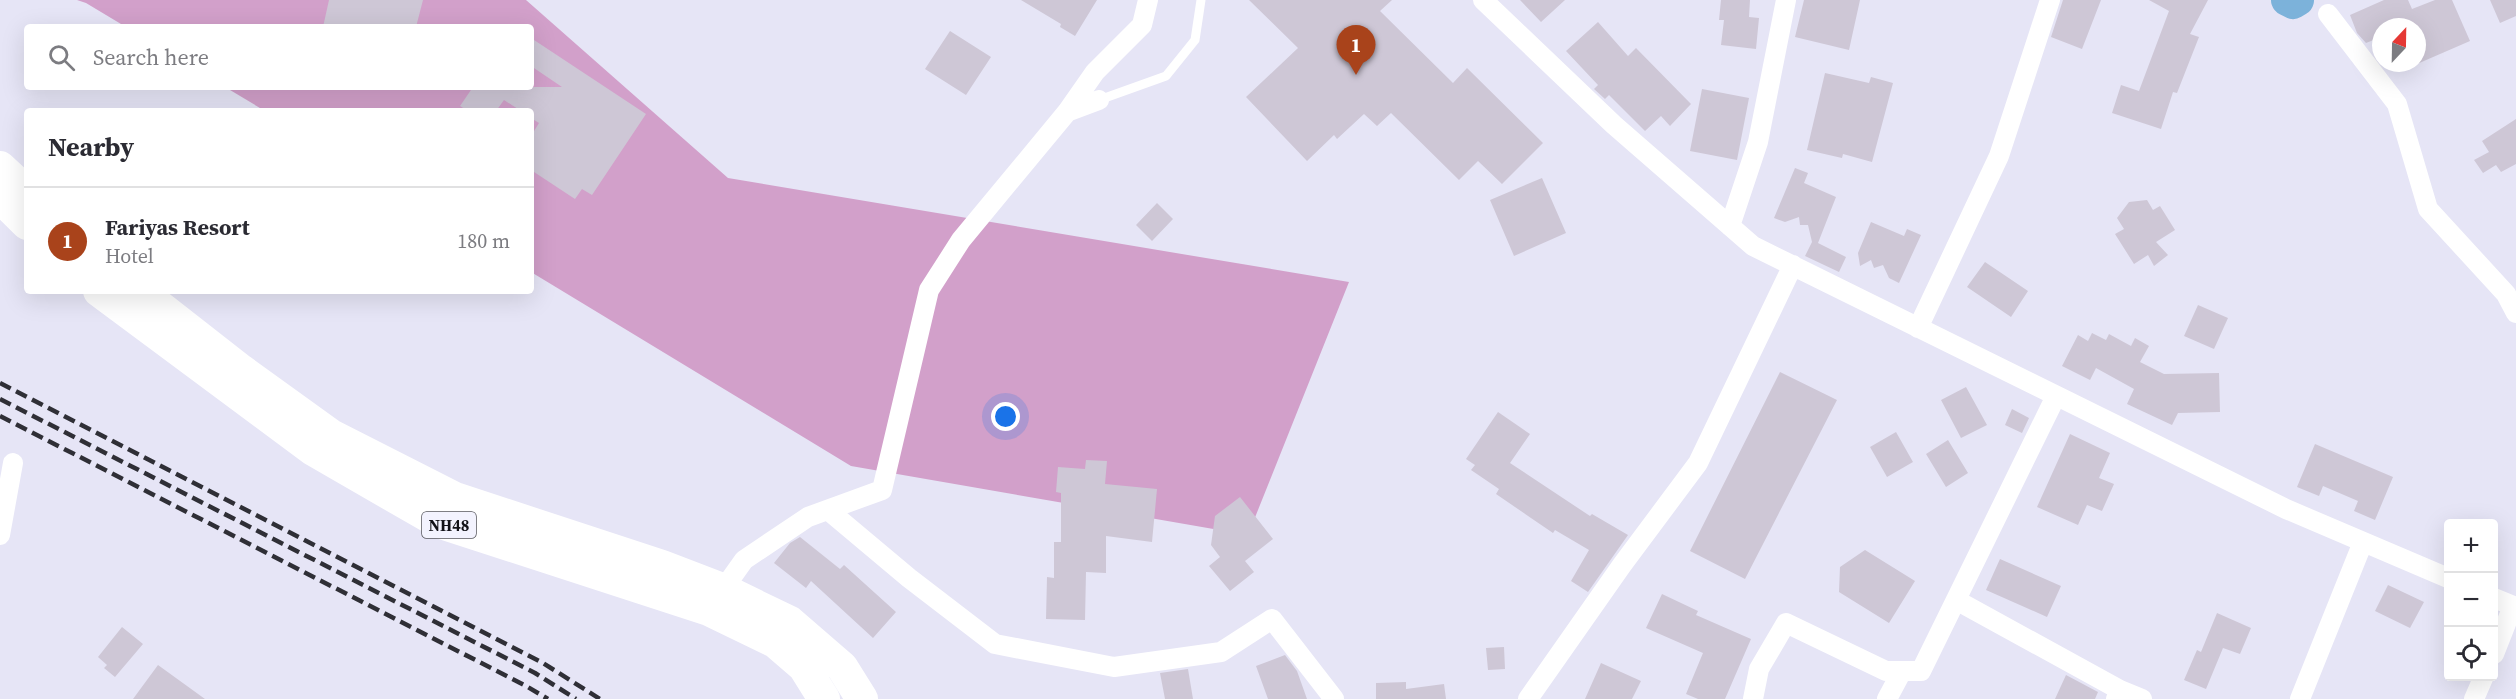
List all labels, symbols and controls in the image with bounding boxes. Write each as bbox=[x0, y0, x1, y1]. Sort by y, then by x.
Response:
north arrow bbox=[2372, 18, 2426, 72]
search box bbox=[24, 24, 534, 90]
pin: 1 bbox=[1336, 26, 1376, 75]
icon: search bbox=[45, 41, 78, 74]
text: Search here bbox=[93, 42, 209, 72]
text: Nearby bbox=[48, 129, 134, 165]
text: Fariyas Resort bbox=[105, 212, 250, 242]
text: 1 bbox=[62, 227, 73, 255]
text: 180 m bbox=[457, 227, 510, 255]
text: Hotel bbox=[105, 242, 154, 270]
your location bbox=[991, 402, 1020, 431]
road number: NH48 bbox=[422, 512, 476, 538]
map controls bbox=[2444, 519, 2498, 681]
button: + bbox=[2444, 519, 2498, 573]
button: − bbox=[2444, 573, 2498, 627]
button: locate bbox=[2444, 627, 2498, 681]

